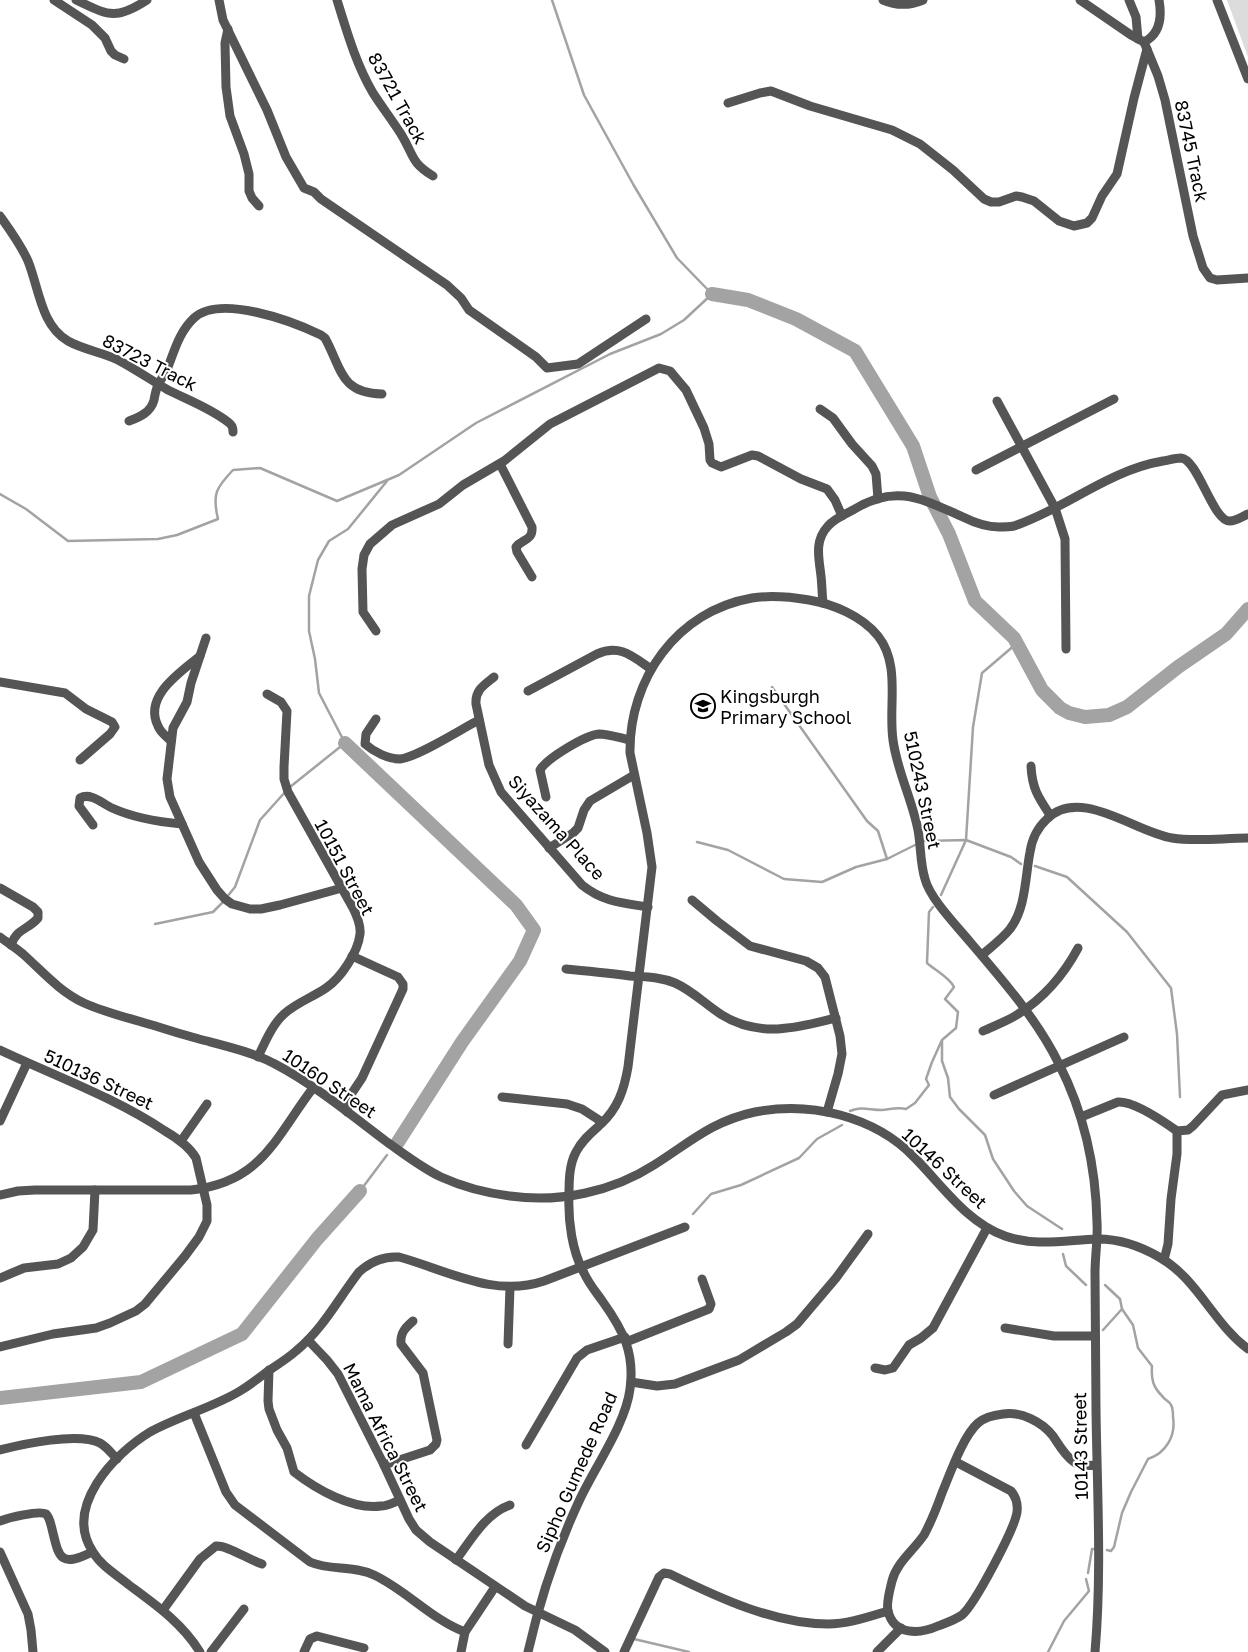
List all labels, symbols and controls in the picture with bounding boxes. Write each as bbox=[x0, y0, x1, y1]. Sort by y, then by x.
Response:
street label: 83721 Track bbox=[364, 48, 432, 148]
street label: 83745 Track bbox=[1170, 98, 1214, 204]
street label: 83723 Track bbox=[99, 329, 201, 395]
place label: Kingsburgh Primary School bbox=[720, 685, 852, 728]
school or university icon: Kingsburgh Primary School bbox=[690, 693, 716, 719]
street label: 510243 Street bbox=[900, 729, 946, 851]
street label: Siyazama Place bbox=[504, 770, 610, 884]
street label: 10151 Street bbox=[311, 815, 379, 919]
street label: 510136 Street bbox=[41, 1044, 157, 1114]
street label: 10160 Street bbox=[279, 1044, 381, 1122]
street label: 10146 Street bbox=[898, 1123, 992, 1213]
street label: Mama Africa Street bbox=[339, 1359, 433, 1515]
street label: Sipho Gumede Road bbox=[531, 1388, 621, 1556]
street label: 10143 Street bbox=[1068, 1392, 1092, 1500]

